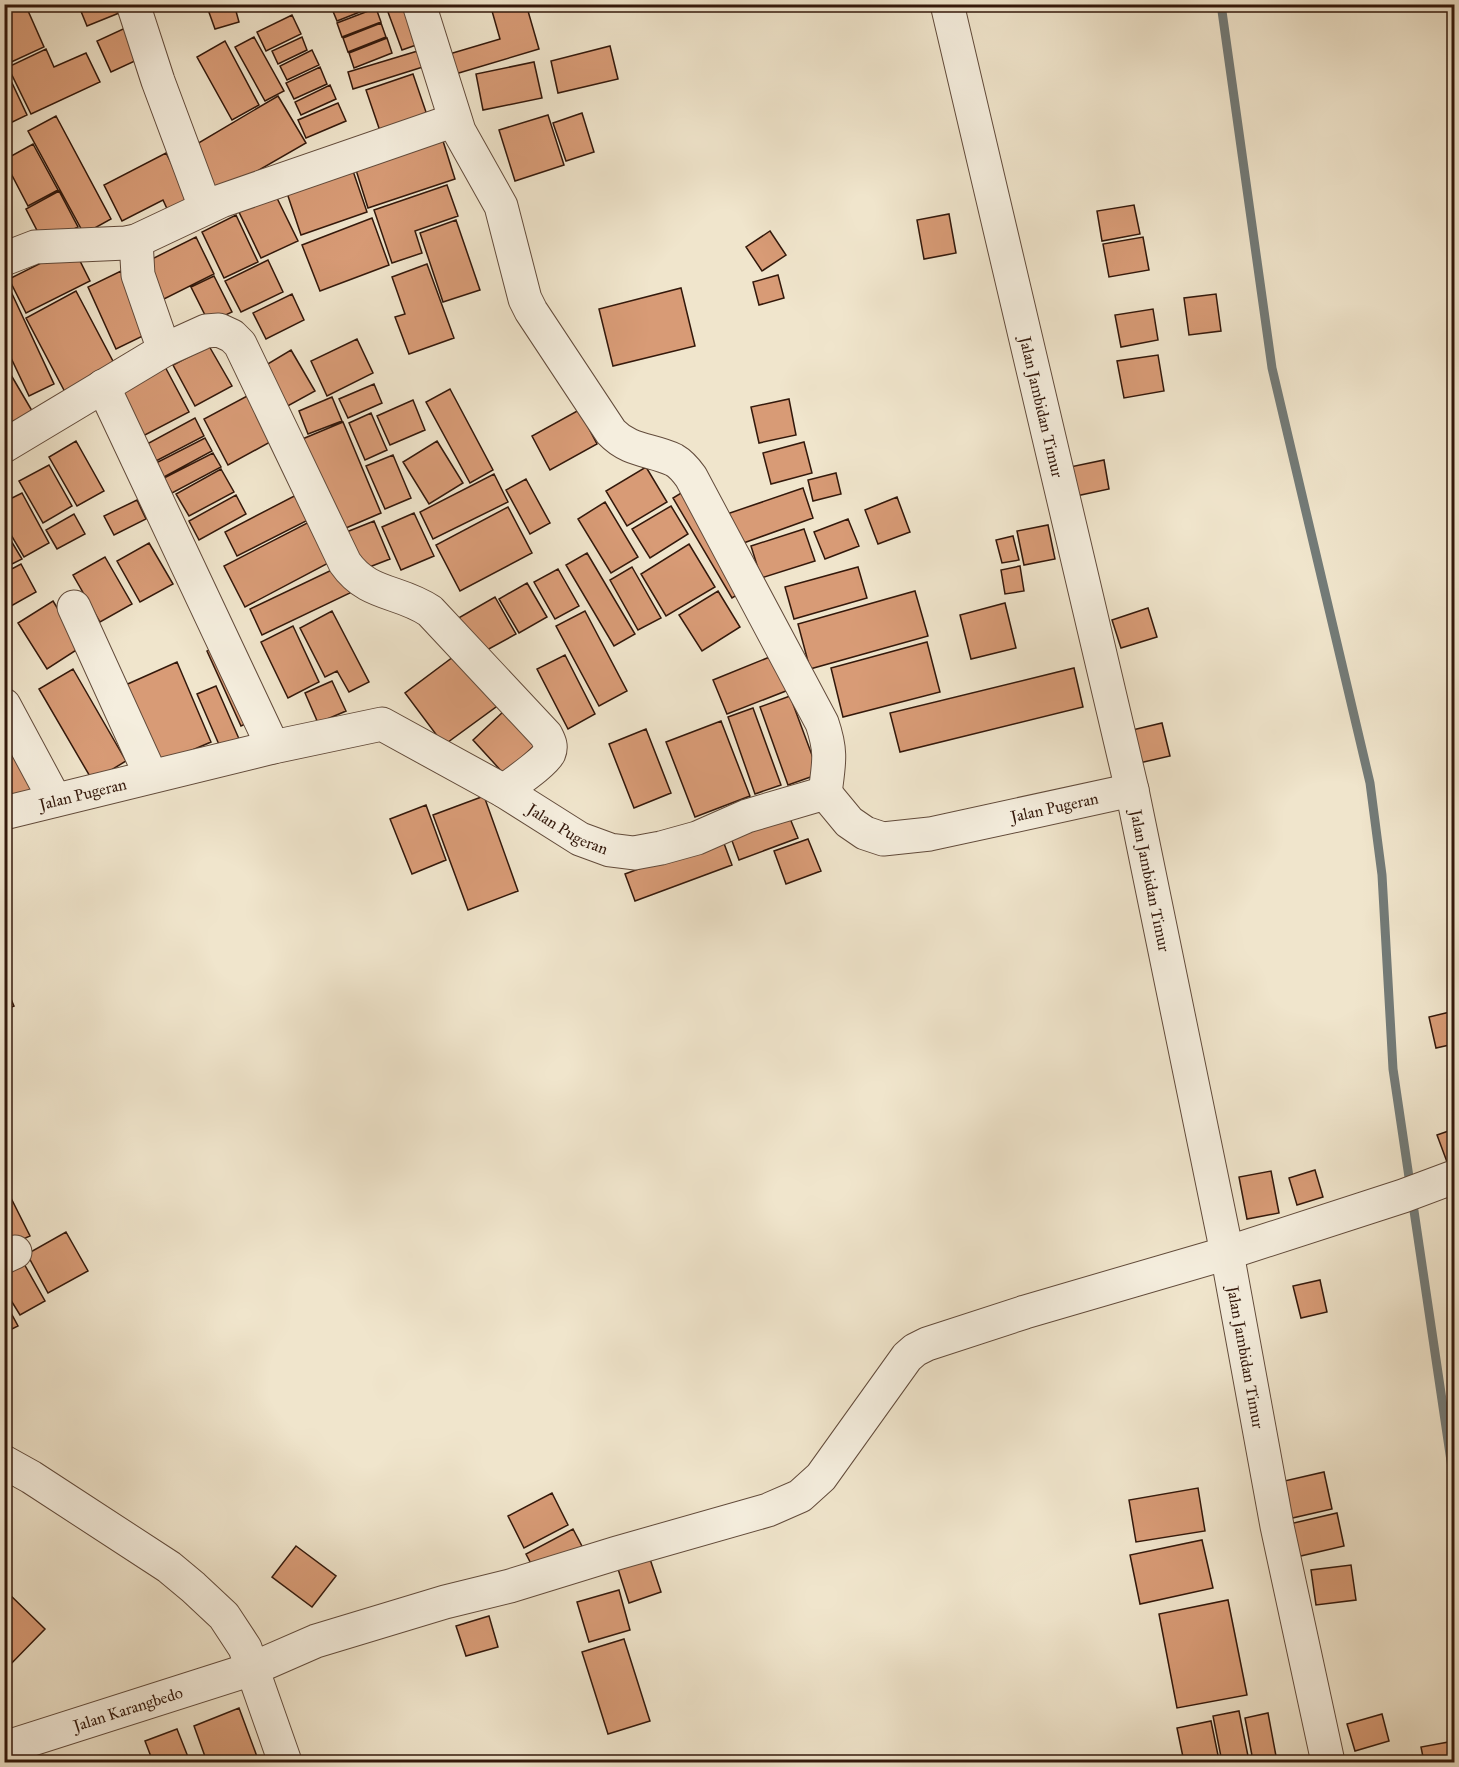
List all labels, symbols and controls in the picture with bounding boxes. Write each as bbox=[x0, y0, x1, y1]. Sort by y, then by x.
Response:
street label: Jalan Jambidan Timur bbox=[1015, 333, 1068, 480]
street label: Jalan Pugeran bbox=[35, 774, 129, 815]
street label: Jalan Pugeran bbox=[1007, 788, 1100, 827]
street label: Jalan Pugeran bbox=[522, 798, 611, 858]
street label: Jalan Jambidan Timur bbox=[1125, 806, 1174, 953]
street label: Jalan Jambidan Timur bbox=[1222, 1282, 1268, 1430]
street label: Jalan Karangbedo bbox=[69, 1682, 185, 1736]

